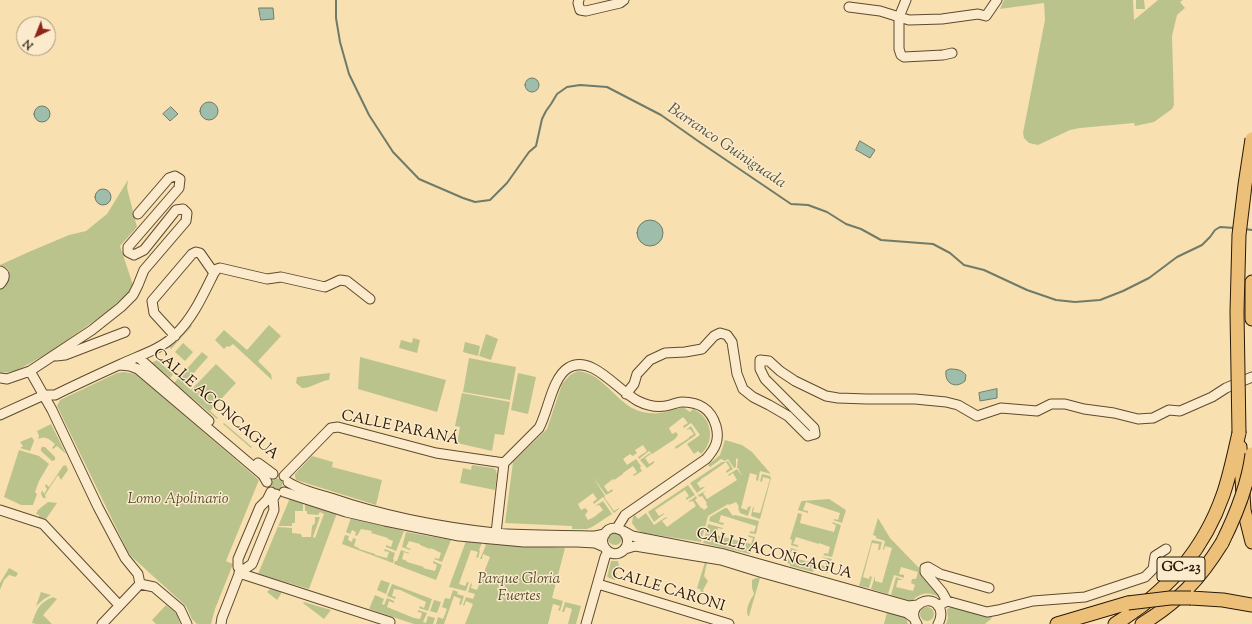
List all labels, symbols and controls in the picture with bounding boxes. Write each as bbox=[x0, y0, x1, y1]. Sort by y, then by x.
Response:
north arrow bbox=[16, 16, 56, 56]
text: N bbox=[20, 35, 37, 53]
water label: Barranco Guiniguada bbox=[663, 100, 789, 194]
street label: CALLE ACONCAGUA bbox=[148, 345, 282, 465]
street label: CALLE PARANÁ bbox=[339, 408, 461, 450]
park label: Lomo Apolinario bbox=[127, 491, 229, 509]
street label: CALLE ACONCAGUA bbox=[694, 526, 854, 584]
road number: GC-23 bbox=[1157, 557, 1205, 581]
street label: CALLE CARONI bbox=[609, 565, 727, 617]
park label: Parque Gloria Fuertes bbox=[478, 571, 560, 606]

